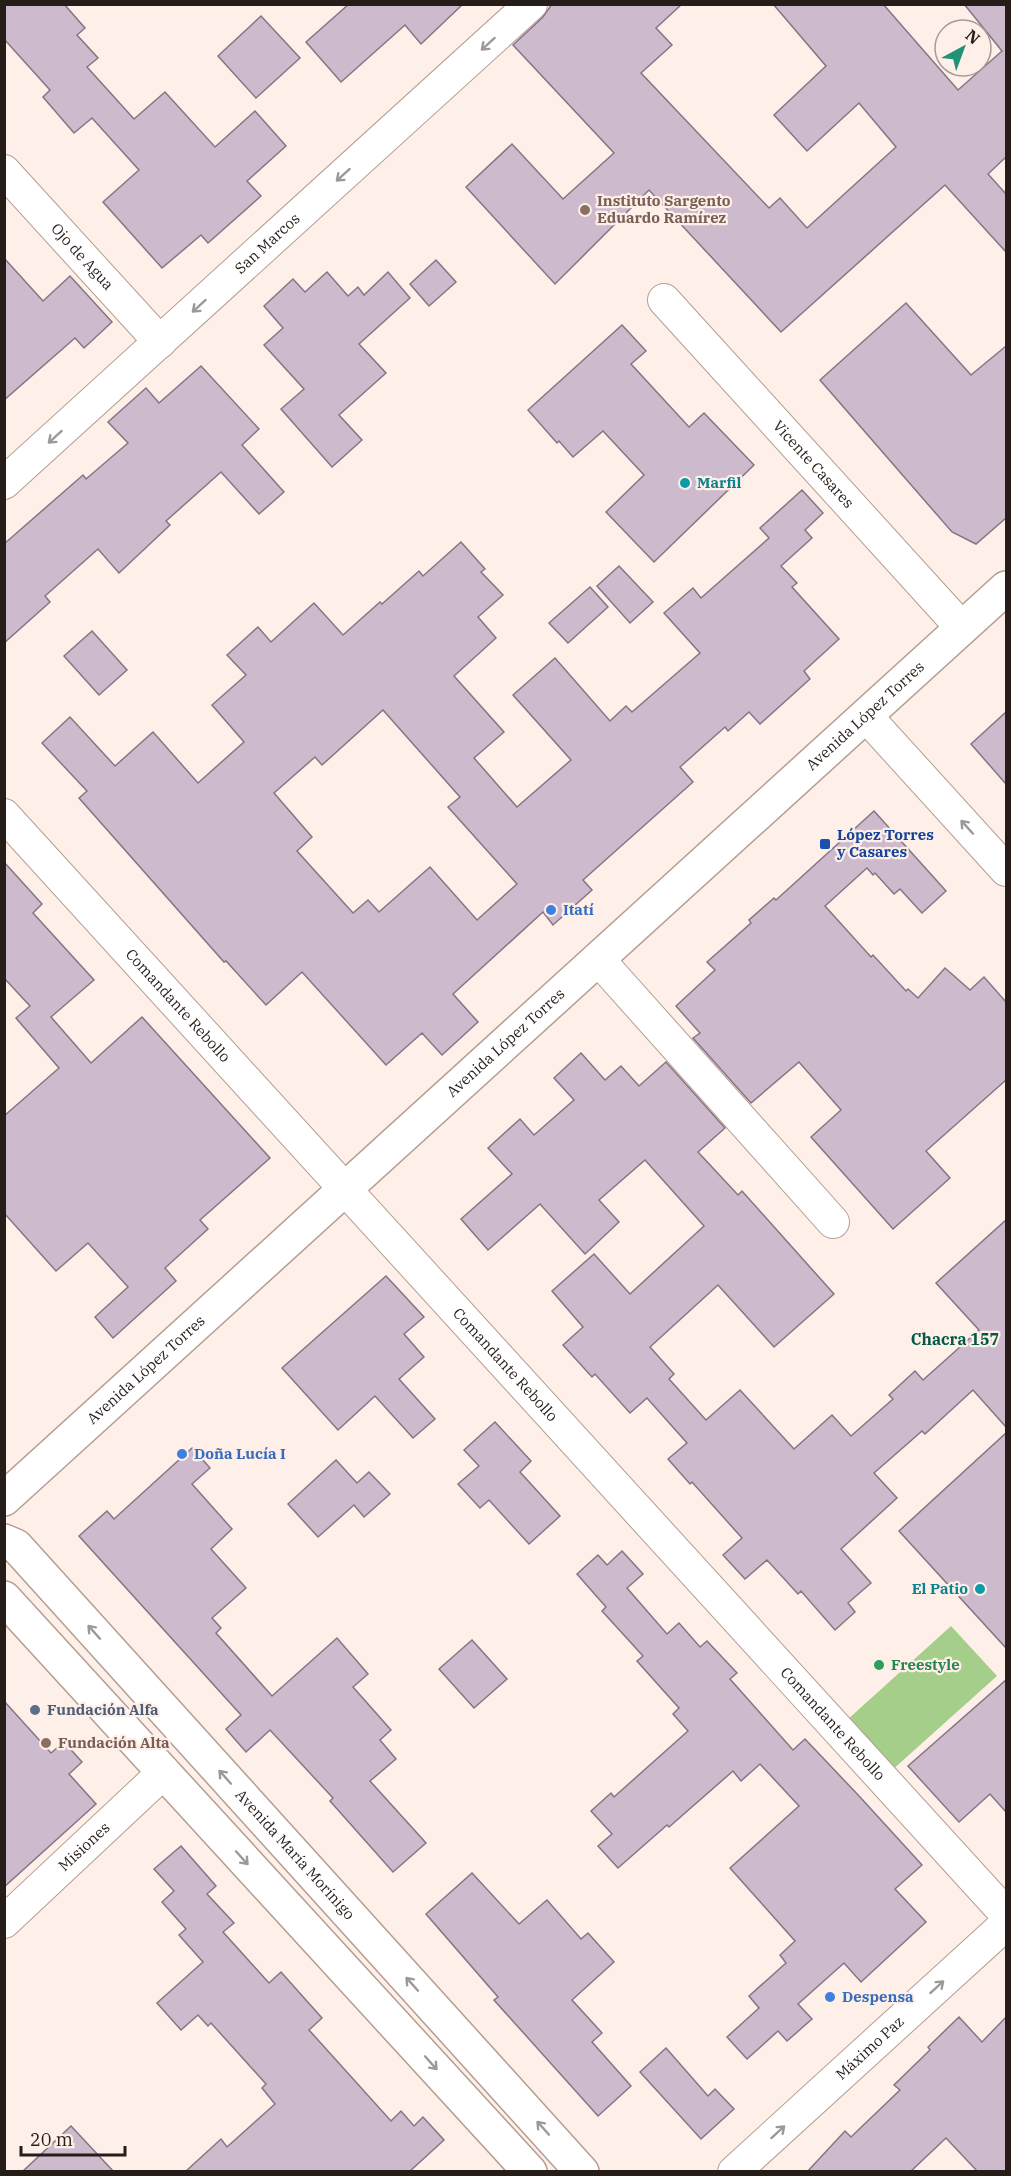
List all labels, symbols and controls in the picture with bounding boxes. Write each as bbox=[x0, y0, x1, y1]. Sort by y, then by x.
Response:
north arrow bbox=[933, 18, 993, 78]
text: N bbox=[962, 25, 984, 48]
one-way arrow bbox=[481, 37, 496, 51]
one-way arrow bbox=[336, 168, 351, 182]
place label: Instituto Sargento Eduardo Ramírez bbox=[597, 191, 731, 227]
marker: Instituto Sargento Eduardo Ramírez bbox=[578, 203, 592, 217]
street label: San Marcos bbox=[231, 209, 304, 278]
street label: Ojo de Agua bbox=[47, 219, 118, 294]
one-way arrow bbox=[192, 299, 207, 313]
street label: Vicente Casares bbox=[769, 416, 858, 512]
one-way arrow bbox=[48, 430, 63, 444]
place label: Marfil bbox=[697, 473, 741, 492]
marker: Marfil bbox=[678, 476, 692, 490]
street label: Avenida López Torres bbox=[802, 657, 928, 774]
one-way arrow bbox=[960, 820, 974, 835]
place label: López Torres y Casares bbox=[836, 825, 934, 861]
marker: López Torres y Casares bbox=[818, 837, 832, 851]
place label: Itatí bbox=[563, 900, 594, 919]
marker: Itatí bbox=[544, 903, 558, 917]
street label: Comandante Rebollo bbox=[122, 945, 235, 1066]
street label: Avenida López Torres bbox=[442, 984, 568, 1101]
street label: Comandante Rebollo bbox=[449, 1304, 562, 1425]
street label: Avenida López Torres bbox=[83, 1311, 209, 1428]
district label: Chacra 157 bbox=[911, 1329, 999, 1349]
place label: Doña Lucía I bbox=[194, 1444, 286, 1463]
marker: Doña Lucía I bbox=[175, 1447, 189, 1461]
place label: El Patio bbox=[912, 1579, 968, 1598]
marker: El Patio bbox=[973, 1582, 987, 1596]
one-way arrow bbox=[87, 1625, 101, 1640]
place label: Freestyle bbox=[891, 1655, 960, 1674]
marker: Freestyle bbox=[872, 1658, 886, 1672]
street label: Comandante Rebollo bbox=[777, 1663, 890, 1784]
place label: Fundación Alfa bbox=[47, 1700, 159, 1719]
marker: Fundación Alfa bbox=[28, 1703, 42, 1717]
place label: Fundación Alta bbox=[58, 1733, 170, 1752]
marker: Fundación Alta bbox=[39, 1736, 53, 1750]
one-way arrow bbox=[218, 1770, 232, 1785]
street label: Avenida María Morínigo bbox=[232, 1785, 359, 1923]
street label: Misiones bbox=[54, 1818, 114, 1875]
one-way arrow bbox=[235, 1850, 250, 1865]
one-way arrow bbox=[405, 1976, 419, 1991]
one-way arrow bbox=[930, 1980, 945, 1994]
place label: Despensa bbox=[842, 1987, 914, 2006]
marker: Despensa bbox=[823, 1990, 837, 2004]
street label: Máximo Paz bbox=[832, 2012, 908, 2084]
one-way arrow bbox=[424, 2056, 438, 2071]
scale bar bbox=[21, 2119, 124, 2157]
one-way arrow bbox=[536, 2121, 550, 2136]
one-way arrow bbox=[770, 2125, 785, 2139]
text: 20 m bbox=[30, 2128, 73, 2151]

